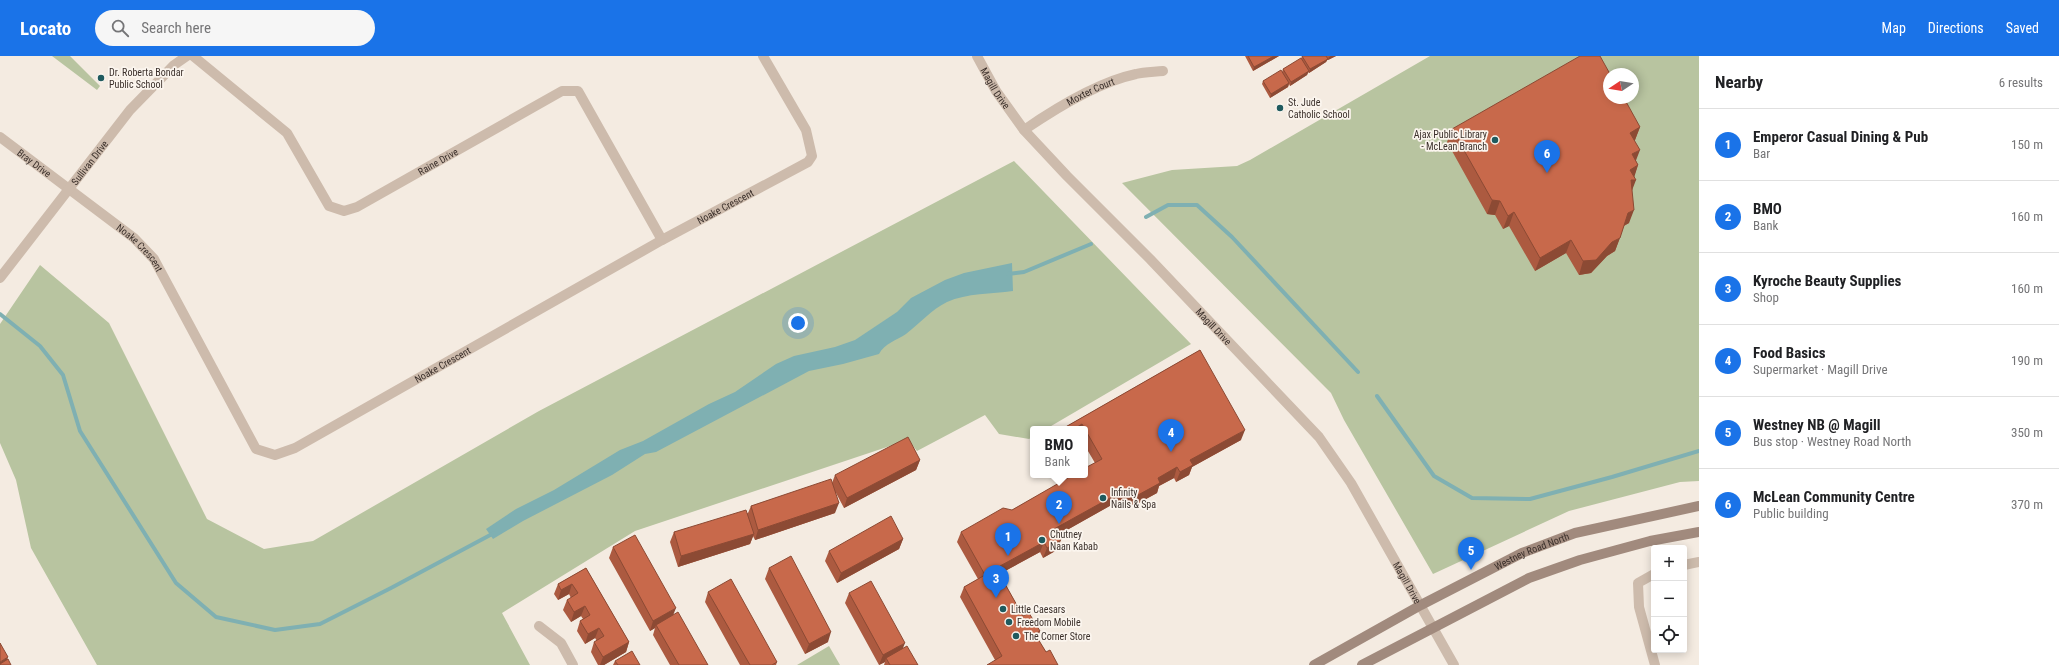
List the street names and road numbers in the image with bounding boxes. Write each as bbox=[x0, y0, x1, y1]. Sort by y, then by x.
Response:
street label: Magill Drive bbox=[978, 66, 1012, 111]
street label: Moxter Court bbox=[1065, 76, 1116, 108]
street label: Sullivan Drive bbox=[69, 138, 111, 187]
street label: Raine Drive bbox=[416, 146, 460, 177]
street label: Bray Drive bbox=[15, 147, 53, 180]
street label: Noake Crescent bbox=[695, 187, 756, 226]
street label: Noake Crescent bbox=[114, 222, 165, 274]
street label: Magill Drive bbox=[1194, 306, 1234, 348]
street label: Noake Crescent bbox=[413, 345, 473, 385]
street label: Westney Road North bbox=[1493, 531, 1571, 572]
street label: Magill Drive bbox=[1391, 560, 1423, 606]

